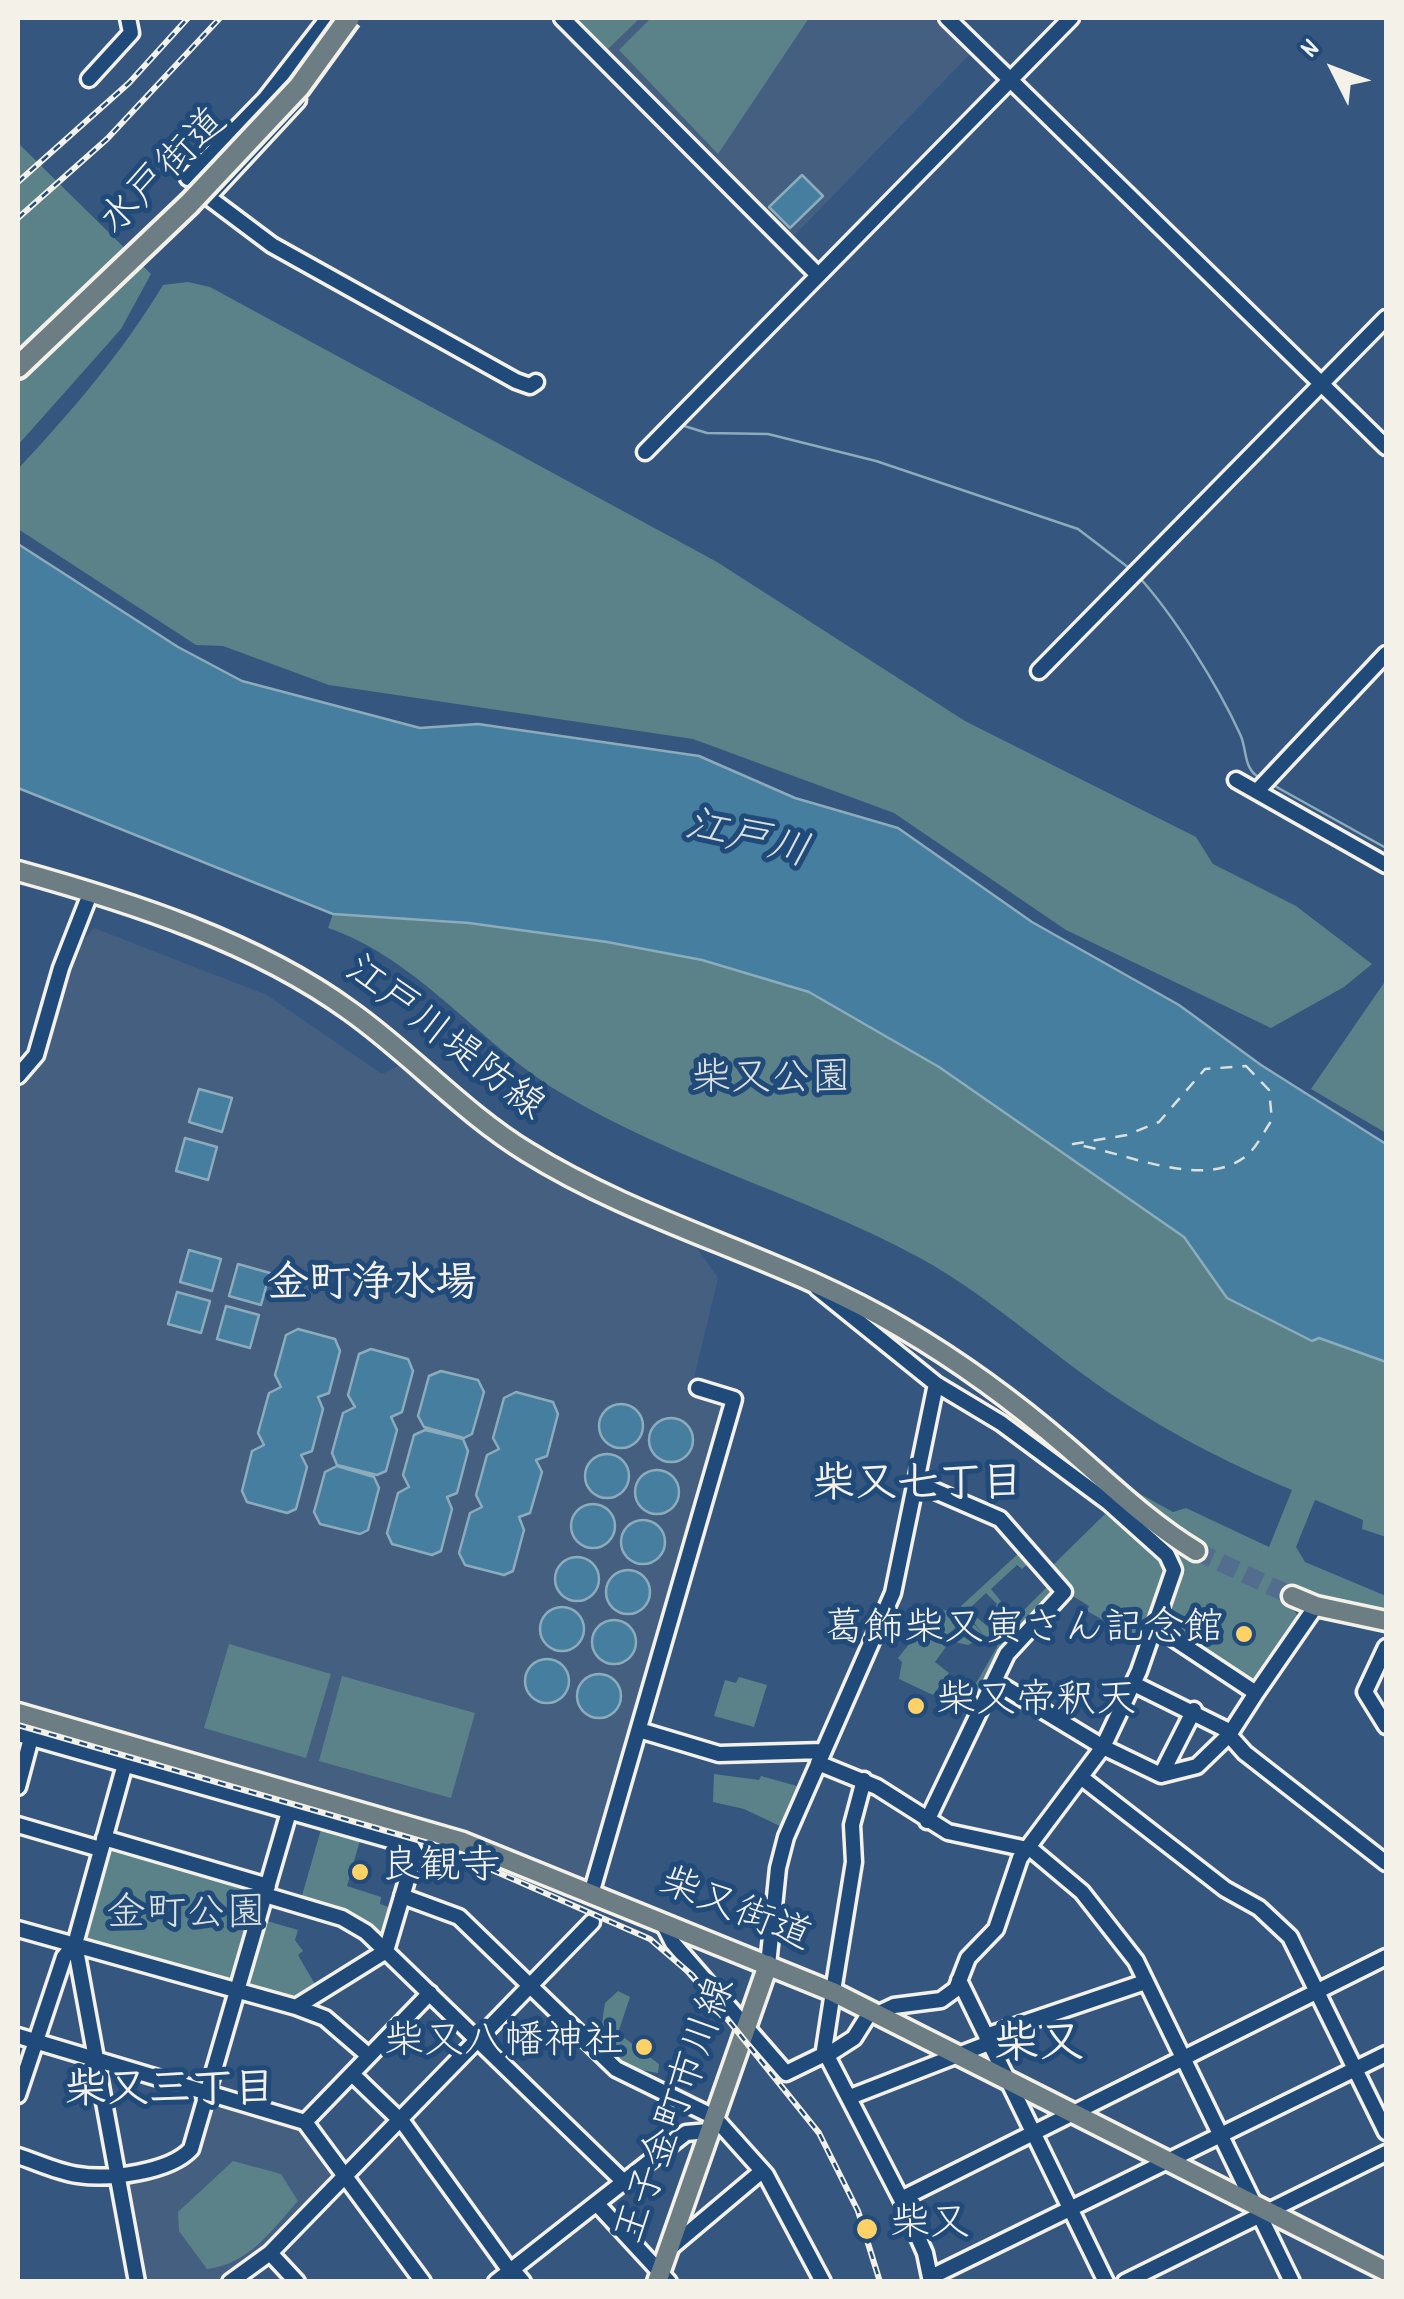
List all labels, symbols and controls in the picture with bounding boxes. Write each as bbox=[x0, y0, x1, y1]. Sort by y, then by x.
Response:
north arrow bbox=[1284, 20, 1384, 120]
text: N bbox=[1292, 31, 1331, 68]
street label: 水戸街道 bbox=[93, 101, 241, 249]
water label: 江戸川 bbox=[679, 804, 813, 884]
street label: 江戸川堤防線 bbox=[333, 949, 551, 1135]
park label: 柴又公園 bbox=[691, 1060, 851, 1108]
district label: 金町浄水場 bbox=[267, 1264, 477, 1314]
district label: 柴又七丁目 bbox=[813, 1464, 1023, 1514]
place label: 葛飾柴又寅さん記念館 bbox=[824, 1610, 1224, 1658]
marker: 葛飾柴又寅さん記念館 bbox=[1233, 1623, 1255, 1645]
place label: 柴又帝釈天 bbox=[936, 1682, 1136, 1730]
marker: 柴又帝釈天 bbox=[905, 1695, 927, 1717]
place label: 良観寺 bbox=[380, 1848, 500, 1896]
marker: 良観寺 bbox=[349, 1861, 371, 1883]
street label: 柴又街道 bbox=[651, 1862, 817, 1966]
park label: 金町公園 bbox=[106, 1895, 266, 1943]
street label: 王子金町市川線 bbox=[610, 1972, 750, 2252]
place label: 柴又八幡神社 bbox=[384, 2023, 624, 2071]
district label: 柴又 bbox=[994, 2023, 1084, 2077]
marker: 柴又八幡神社 bbox=[633, 2036, 655, 2058]
district label: 柴又三丁目 bbox=[65, 2070, 275, 2120]
place label: 柴又 bbox=[890, 2205, 970, 2253]
marker: 柴又 bbox=[854, 2216, 880, 2242]

